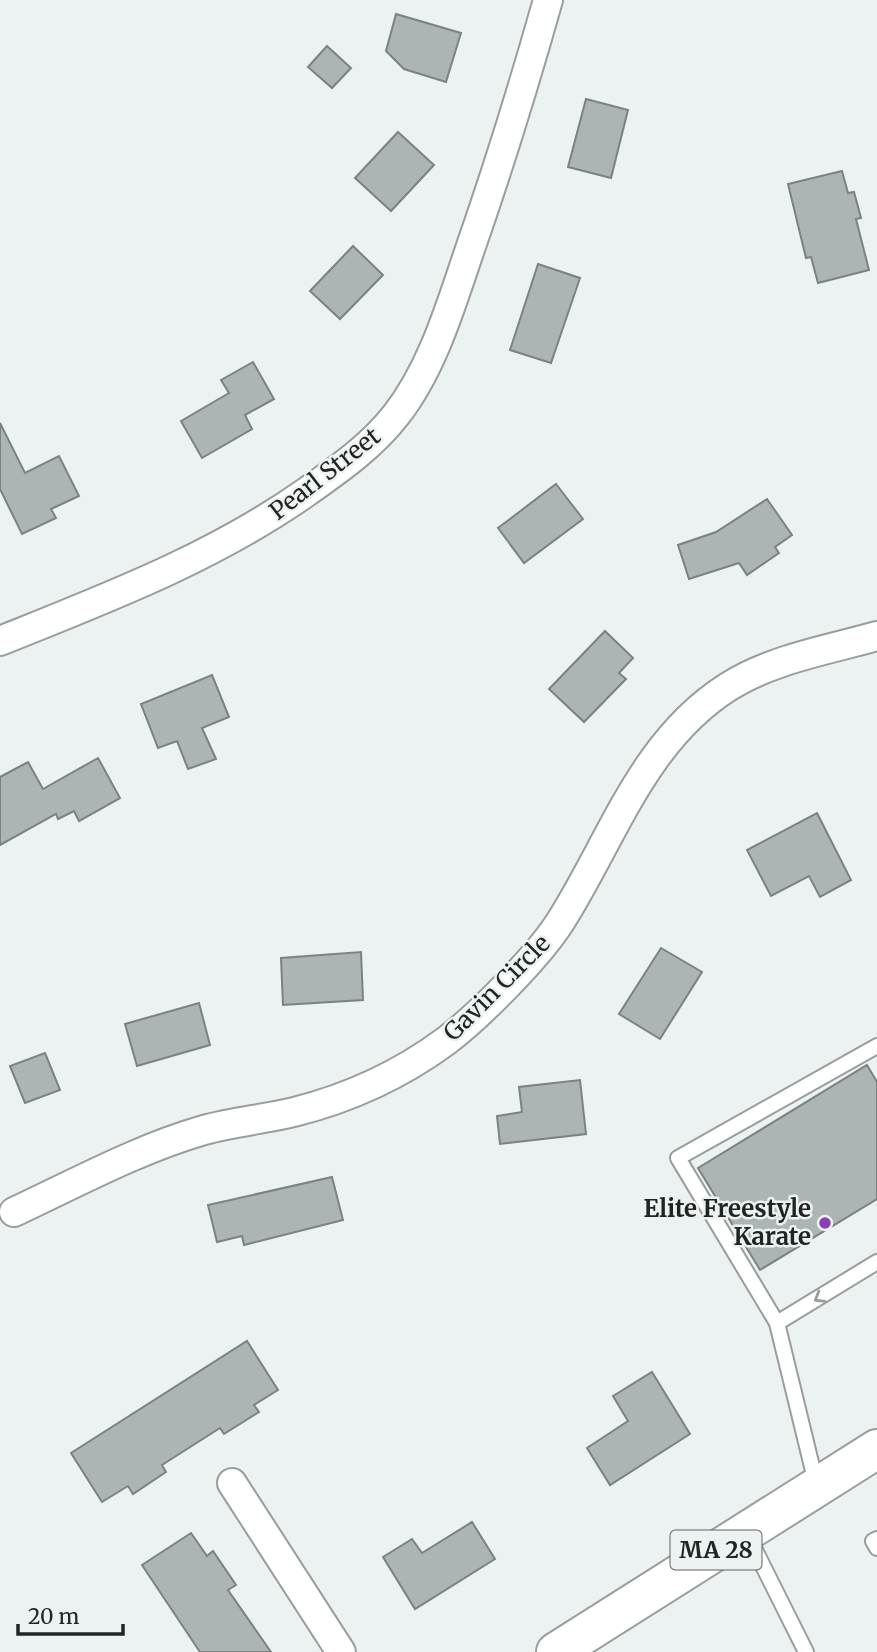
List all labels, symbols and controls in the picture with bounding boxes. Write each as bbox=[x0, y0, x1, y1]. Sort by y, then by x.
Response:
street label: Pearl Street bbox=[263, 420, 387, 527]
street label: Gavin Circle bbox=[437, 928, 556, 1047]
place label: Elite Freestyle Karate bbox=[644, 1193, 811, 1252]
marker: Elite Freestyle Karate bbox=[817, 1215, 833, 1231]
one-way arrow bbox=[813, 1289, 826, 1302]
road number: MA 28 bbox=[670, 1530, 762, 1569]
scale bar bbox=[18, 1592, 122, 1636]
text: 20 m bbox=[28, 1603, 80, 1630]

